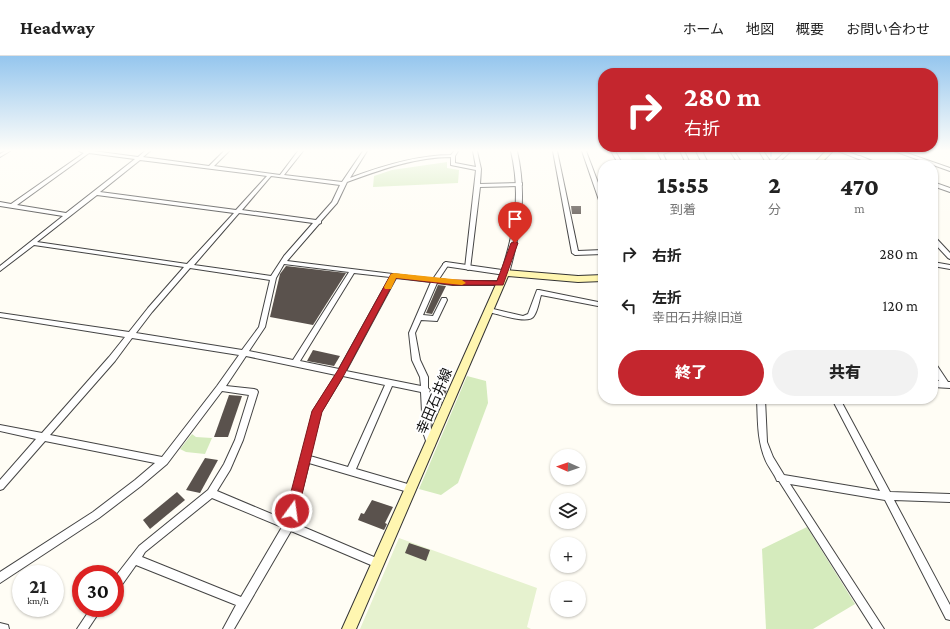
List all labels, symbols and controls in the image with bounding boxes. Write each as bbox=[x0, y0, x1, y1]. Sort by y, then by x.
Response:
text: Headway bbox=[20, 17, 95, 38]
text: ホーム bbox=[682, 21, 724, 37]
text: 地図 bbox=[746, 21, 774, 37]
text: 概要 bbox=[796, 21, 824, 37]
text: お問い合わせ bbox=[846, 21, 930, 37]
text: 280 m bbox=[684, 81, 761, 112]
icon: right bbox=[618, 84, 670, 136]
text: 右折 bbox=[684, 119, 720, 139]
text: 15:55 bbox=[657, 171, 709, 198]
text: 2 bbox=[768, 171, 781, 198]
text: 470 bbox=[840, 173, 879, 200]
text: m bbox=[854, 201, 865, 216]
pin bbox=[498, 202, 532, 243]
text: 到着 bbox=[670, 202, 696, 217]
text: 分 bbox=[768, 202, 781, 217]
icon: arrive bbox=[504, 208, 526, 230]
icon: right bbox=[618, 243, 640, 265]
text: 280 m bbox=[879, 246, 918, 262]
text: 右折 bbox=[652, 248, 682, 264]
text: 左折 bbox=[652, 290, 682, 306]
icon: left bbox=[618, 295, 640, 317]
text: 120 m bbox=[883, 298, 918, 314]
text: 幸田石井線旧道 bbox=[652, 310, 743, 325]
button: 終了 bbox=[618, 350, 764, 396]
button: 共有 bbox=[772, 350, 918, 396]
street label: 幸田石井線 bbox=[413, 366, 455, 436]
north arrow bbox=[550, 449, 586, 485]
map controls bbox=[550, 449, 586, 617]
position arrow bbox=[271, 490, 313, 532]
button: layers bbox=[550, 493, 586, 529]
button: + bbox=[550, 537, 586, 573]
speed limit sign: 30 bbox=[72, 565, 124, 617]
text: 21 bbox=[29, 575, 47, 597]
button: − bbox=[550, 581, 586, 617]
text: km/h bbox=[27, 595, 49, 606]

